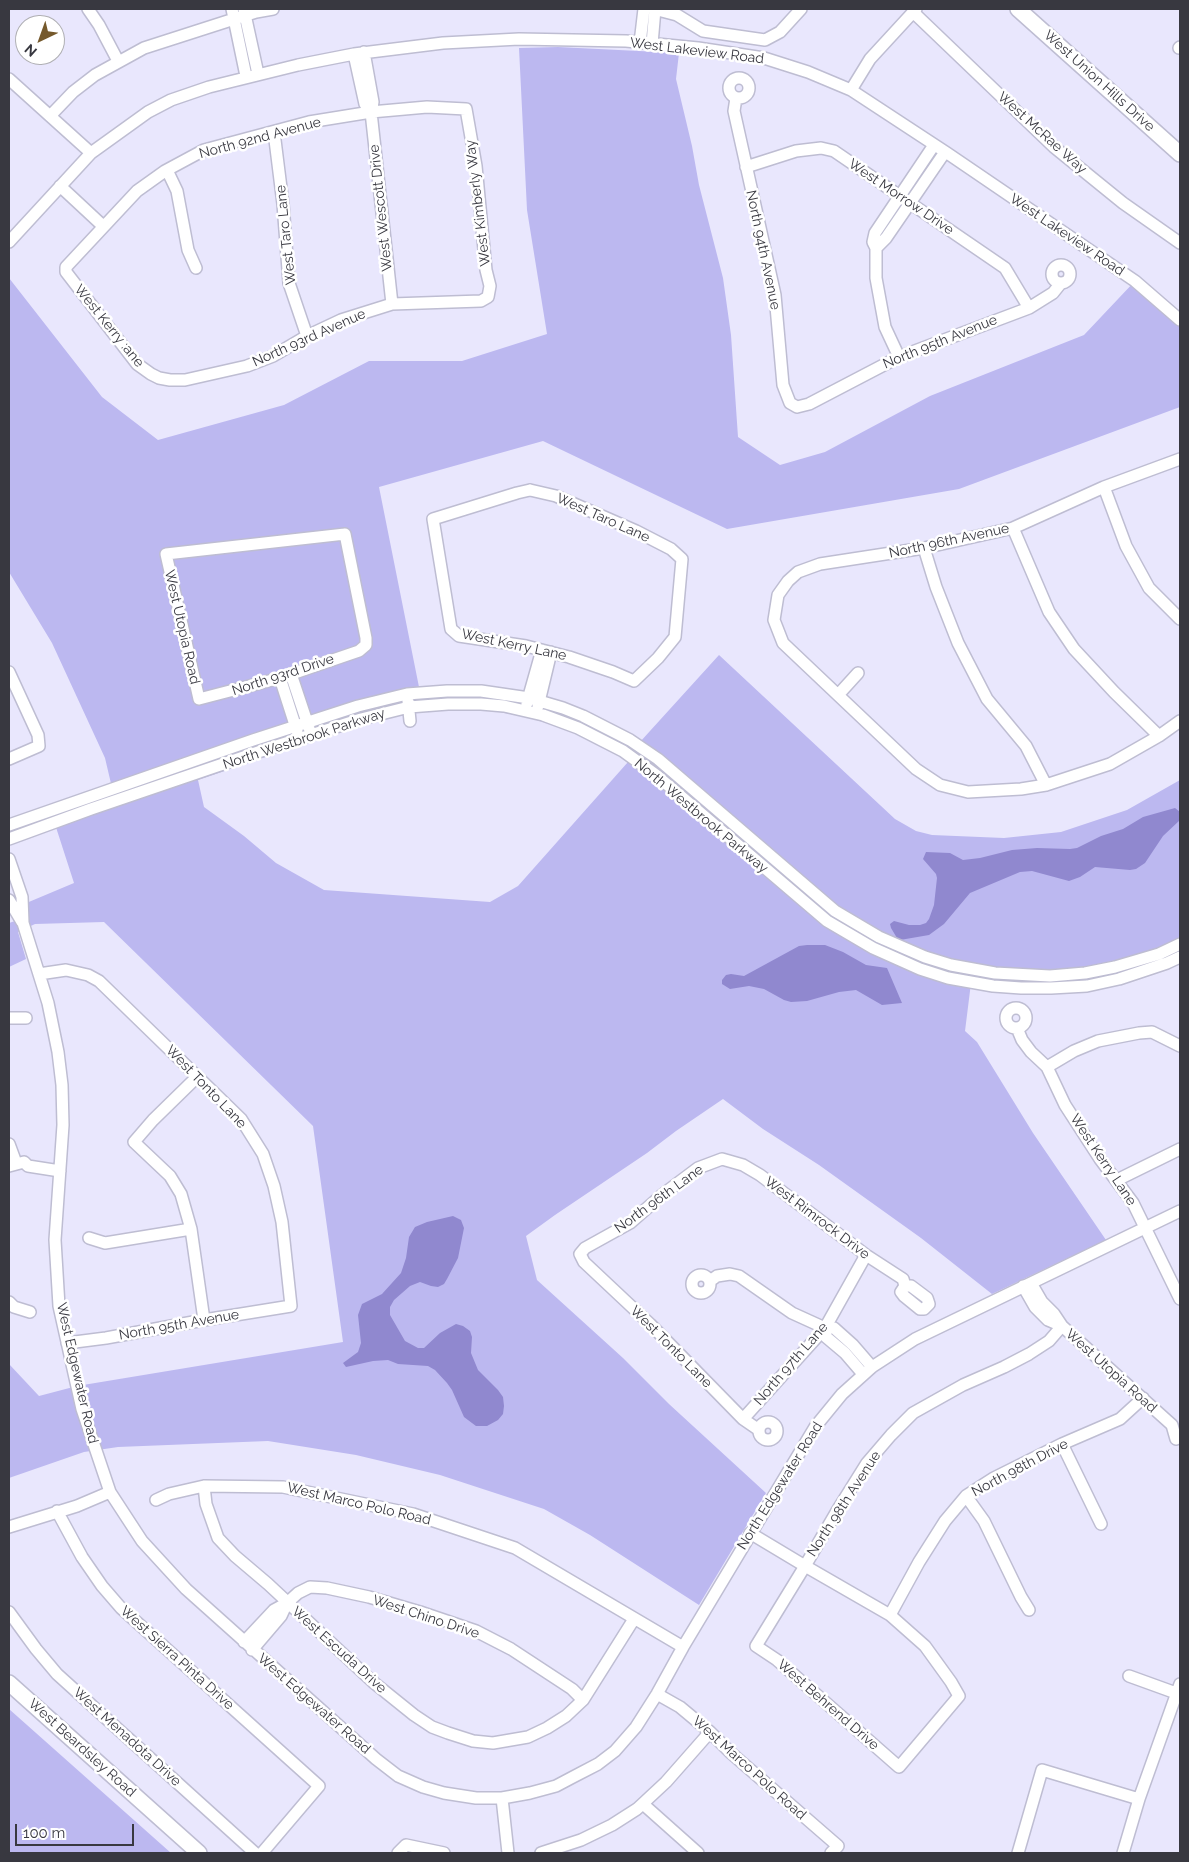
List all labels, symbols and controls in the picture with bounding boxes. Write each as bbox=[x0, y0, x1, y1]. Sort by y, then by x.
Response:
north arrow bbox=[15, 15, 65, 65]
street label: West Union Hills Drive bbox=[1040, 27, 1158, 135]
street label: West Lakeview Road bbox=[629, 34, 765, 68]
text: N bbox=[21, 41, 40, 60]
street label: West McRae Way bbox=[994, 89, 1090, 177]
street label: North 92nd Avenue bbox=[197, 114, 323, 162]
street label: West Kimberly Way bbox=[462, 139, 494, 267]
street label: West Wescott Drive bbox=[366, 144, 396, 272]
street label: West Morrow Drive bbox=[845, 156, 957, 238]
street label: West Taro Lane bbox=[272, 184, 300, 286]
street label: North 94th Avenue bbox=[742, 189, 784, 311]
street label: West Lakeview Road bbox=[1006, 190, 1128, 280]
street label: West Kerry :ane bbox=[71, 281, 147, 371]
street label: North 93rd Avenue bbox=[250, 305, 368, 371]
street label: North 95th Avenue bbox=[880, 311, 1000, 373]
street label: West Taro Lane bbox=[554, 490, 652, 546]
street label: North 96th Avenue bbox=[887, 520, 1011, 562]
street label: West Utopia Road bbox=[161, 568, 203, 686]
street label: West Kerry Lane bbox=[460, 626, 568, 664]
street label: North 93rd Drive bbox=[230, 651, 336, 699]
street label: North Westbrook Parkway bbox=[221, 705, 387, 773]
street label: North Westbrook Parkway bbox=[631, 755, 771, 877]
street label: West Tonto Lane bbox=[162, 1042, 250, 1132]
street label: West Kerry Lane bbox=[1066, 1111, 1140, 1209]
street label: North 96th Lane bbox=[611, 1161, 707, 1237]
street label: West Rimrock Drive bbox=[761, 1173, 873, 1263]
street label: West Edgewater Road bbox=[53, 1301, 101, 1445]
street label: West Tonto Lane bbox=[627, 1303, 715, 1391]
street label: North 95th Avenue bbox=[118, 1306, 240, 1344]
street label: North 97th Lane bbox=[750, 1319, 832, 1409]
street label: West Utopia Road bbox=[1062, 1326, 1160, 1416]
street label: North Edgewater Road bbox=[734, 1419, 826, 1553]
street label: North 98th Drive bbox=[969, 1436, 1071, 1500]
street label: North 98th Avenue bbox=[804, 1448, 884, 1560]
street label: West Marco Polo Road bbox=[285, 1479, 433, 1529]
street label: West Chino Drive bbox=[371, 1592, 481, 1642]
street label: West Sierra Pinta Drive bbox=[117, 1603, 237, 1713]
street label: West Escuda Drive bbox=[288, 1603, 390, 1697]
street label: West Edgewater Road bbox=[254, 1650, 374, 1758]
street label: West Behrend Drive bbox=[774, 1656, 882, 1754]
street label: West Menadota Drive bbox=[70, 1684, 184, 1790]
street label: West Beardsley Road bbox=[25, 1695, 139, 1801]
street label: West Marco Polo Road bbox=[689, 1713, 809, 1823]
scale bar bbox=[18, 1814, 136, 1846]
text: 100 m bbox=[23, 1824, 65, 1842]

